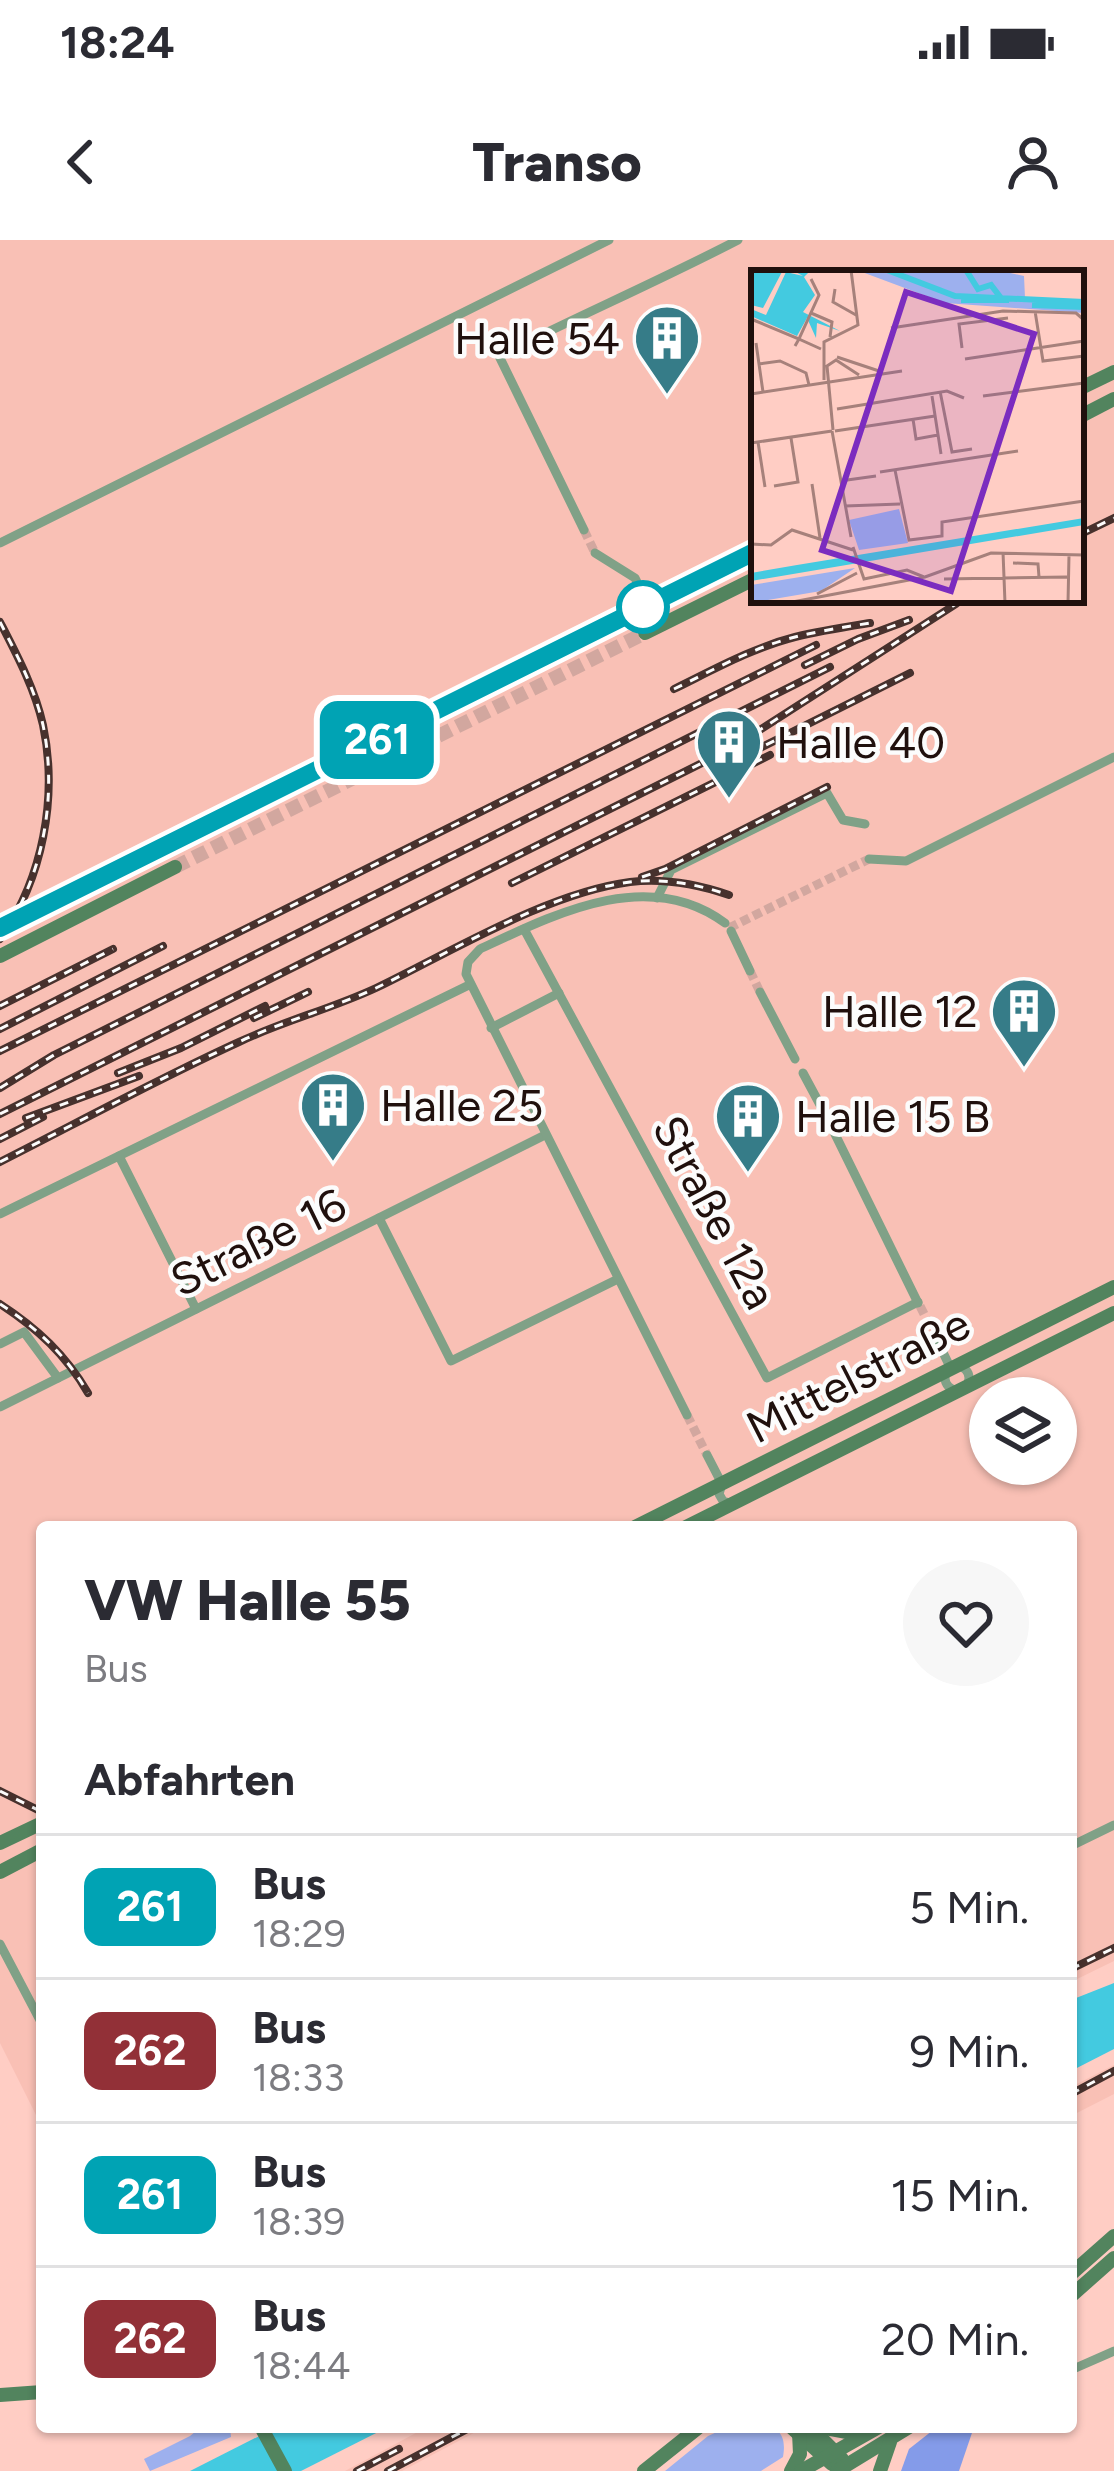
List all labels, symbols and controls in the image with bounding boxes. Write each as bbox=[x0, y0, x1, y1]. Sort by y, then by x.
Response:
text: 18:24 bbox=[60, 15, 175, 69]
icon: back bbox=[48, 129, 114, 195]
icon: person bbox=[1000, 129, 1066, 195]
text: Transo bbox=[472, 130, 642, 195]
inset map bbox=[751, 270, 1084, 603]
building icon: Halle 54 bbox=[632, 303, 702, 397]
place label: Halle 54 bbox=[454, 311, 620, 365]
unlabelled marker bbox=[618, 582, 668, 632]
line badge: 261 bbox=[308, 701, 446, 779]
building icon: Halle 40 bbox=[694, 707, 764, 801]
text: 261 bbox=[344, 714, 410, 765]
place label: Halle 40 bbox=[776, 715, 945, 769]
building icon: Halle 12 bbox=[989, 976, 1059, 1070]
place label: Halle 12 bbox=[822, 984, 978, 1038]
building icon: Halle 25 bbox=[298, 1070, 368, 1164]
place label: Halle 25 bbox=[380, 1078, 543, 1132]
building icon: Halle 15 B bbox=[713, 1081, 783, 1175]
place label: Halle 15 B bbox=[795, 1089, 990, 1143]
street label: Straße 12a bbox=[642, 1106, 788, 1318]
street label: Straße 16 bbox=[162, 1177, 354, 1307]
street label: Mittelstraße bbox=[737, 1296, 979, 1454]
map controls bbox=[969, 1377, 1077, 1485]
button: layers bbox=[969, 1377, 1077, 1485]
button: heart bbox=[903, 1560, 1029, 1686]
text: VW Halle 55 bbox=[84, 1566, 411, 1634]
text: Bus bbox=[84, 1645, 148, 1692]
text: Abfahrten bbox=[84, 1752, 295, 1806]
text: Bus bbox=[252, 1856, 326, 1910]
text: 5 Min. bbox=[909, 1880, 1029, 1934]
text: 261 bbox=[117, 1881, 183, 1932]
text: 18:29 bbox=[252, 1910, 346, 1957]
text: Bus bbox=[252, 2000, 326, 2054]
text: 9 Min. bbox=[909, 2024, 1029, 2078]
text: 262 bbox=[114, 2025, 187, 2076]
text: 18:33 bbox=[252, 2054, 344, 2101]
text: Bus bbox=[252, 2144, 326, 2198]
text: 15 Min. bbox=[890, 2168, 1029, 2222]
text: 261 bbox=[117, 2169, 183, 2220]
text: 18:39 bbox=[252, 2198, 345, 2245]
text: Bus bbox=[252, 2288, 326, 2342]
text: 20 Min. bbox=[881, 2312, 1029, 2366]
text: 262 bbox=[114, 2313, 187, 2364]
text: 18:44 bbox=[252, 2342, 350, 2389]

